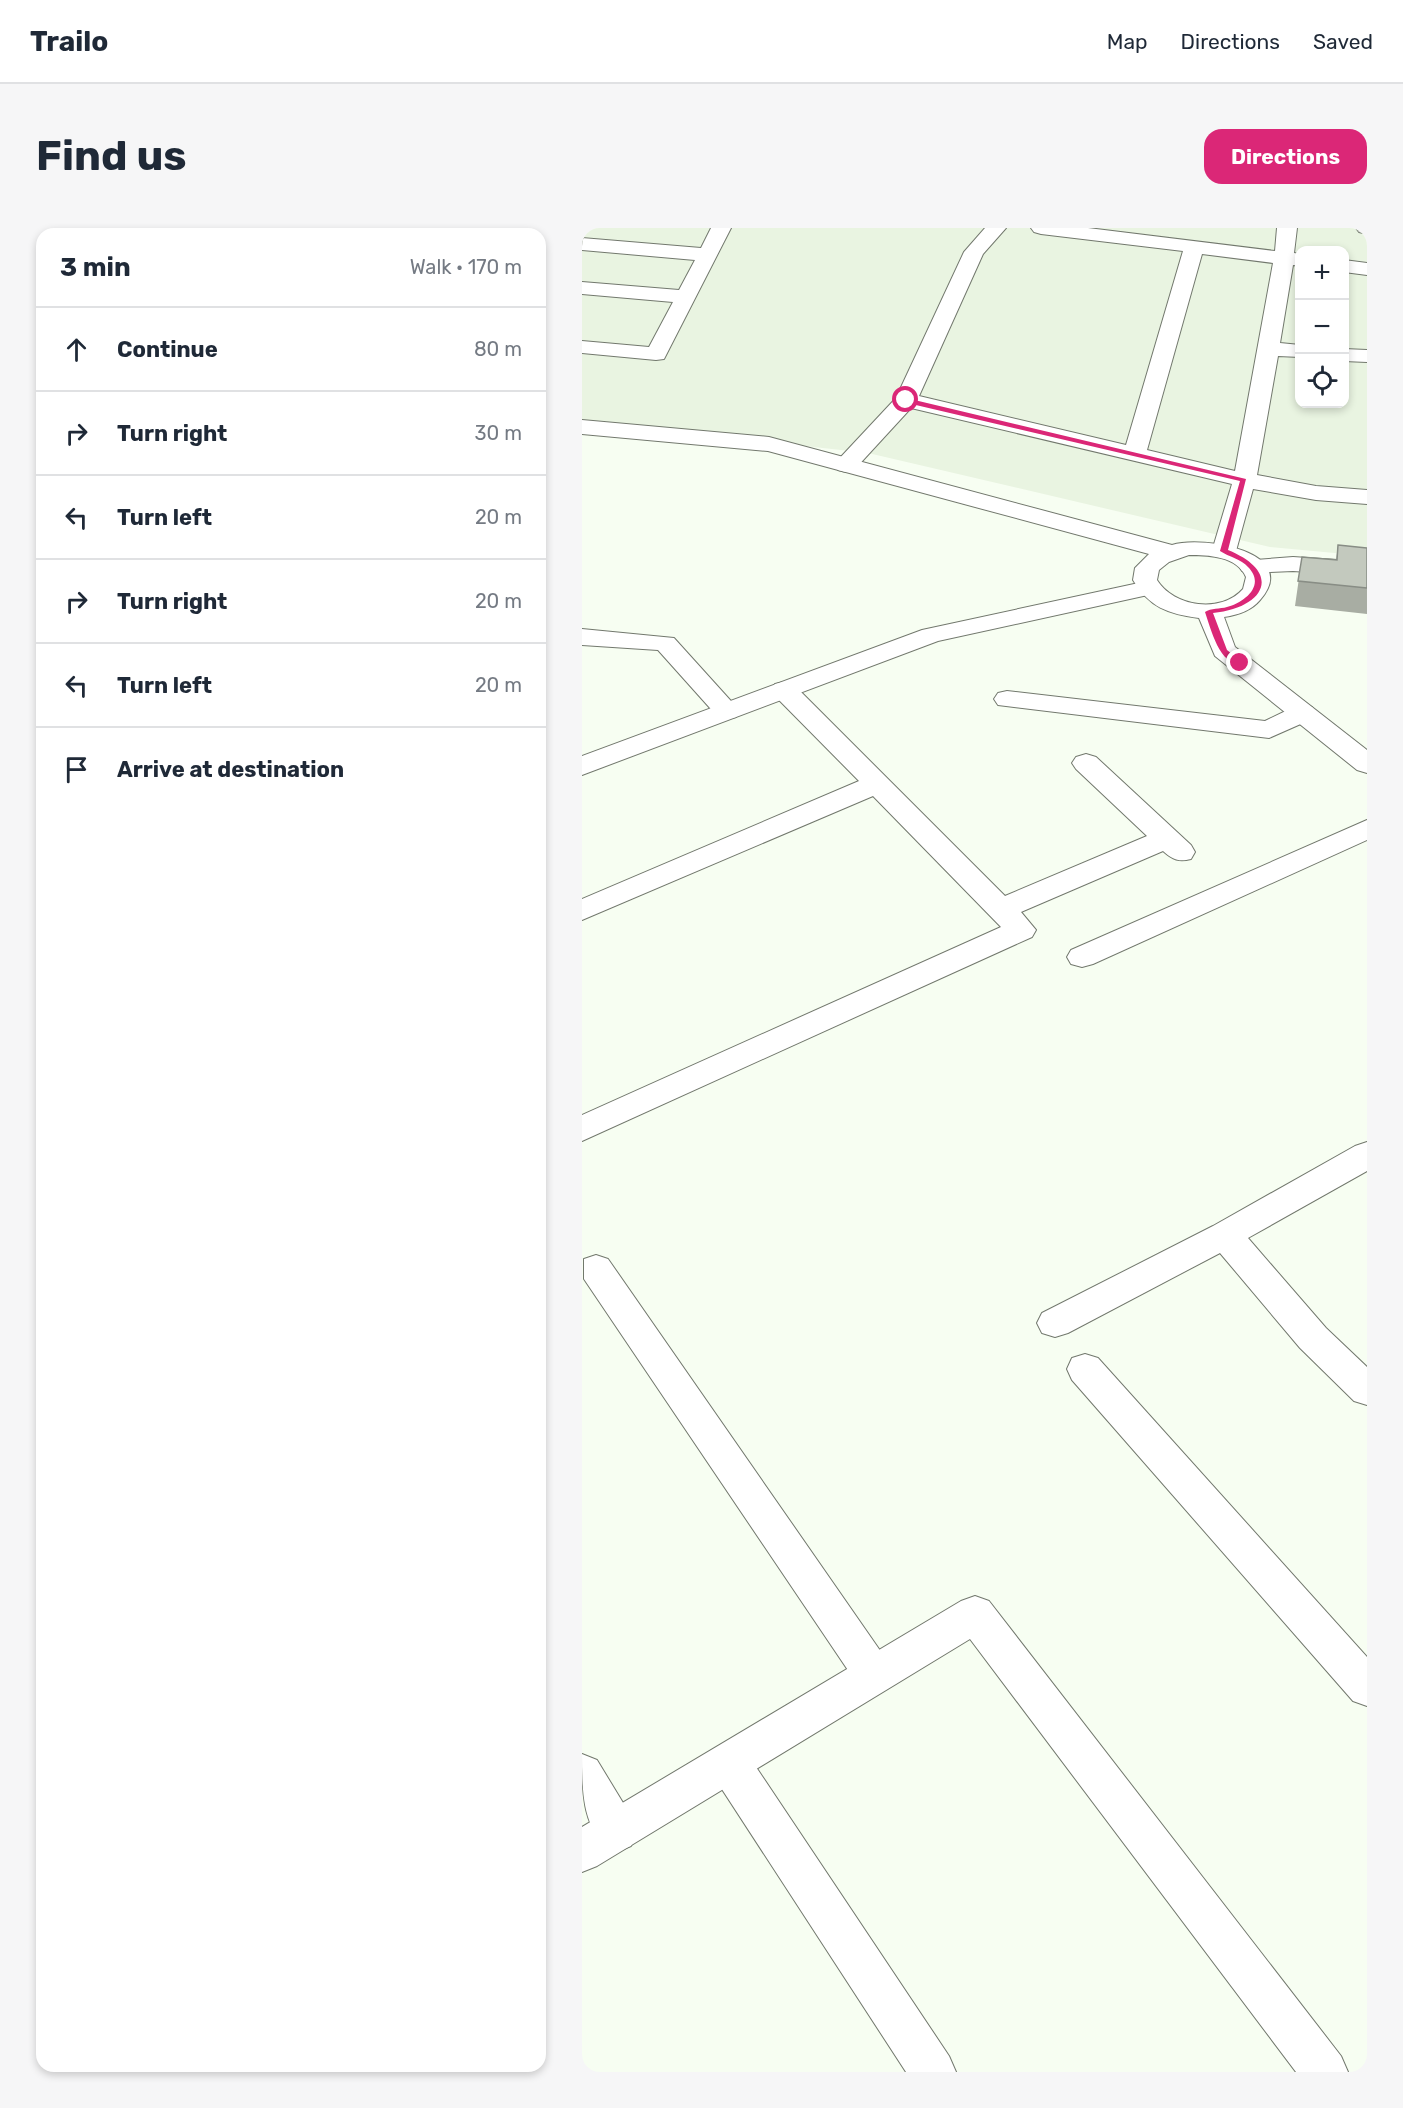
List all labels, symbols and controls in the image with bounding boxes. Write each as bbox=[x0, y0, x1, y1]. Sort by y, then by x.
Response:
text: Trailo bbox=[30, 25, 108, 58]
text: Map bbox=[1107, 29, 1148, 54]
text: Directions bbox=[1181, 29, 1280, 54]
text: Saved bbox=[1313, 29, 1373, 54]
button: Directions bbox=[1204, 129, 1367, 184]
text: Find us bbox=[36, 131, 187, 181]
map controls bbox=[1295, 246, 1349, 408]
button: + bbox=[1295, 246, 1349, 300]
text: 3 min bbox=[60, 252, 131, 283]
text: Walk · 170 m bbox=[410, 255, 522, 279]
button: − bbox=[1295, 300, 1349, 354]
icon: ahead bbox=[60, 333, 93, 366]
text: Continue bbox=[117, 336, 218, 363]
text: 80 m bbox=[474, 337, 522, 361]
button: locate bbox=[1295, 354, 1349, 408]
route start bbox=[892, 386, 918, 412]
icon: right bbox=[60, 417, 93, 450]
text: Turn right bbox=[117, 420, 227, 447]
text: 30 m bbox=[475, 421, 522, 445]
icon: left bbox=[60, 501, 93, 534]
text: Turn left bbox=[117, 504, 212, 531]
text: 20 m bbox=[475, 505, 522, 529]
icon: right bbox=[60, 585, 93, 618]
text: Turn right bbox=[117, 588, 227, 615]
text: 20 m bbox=[475, 589, 522, 613]
route end bbox=[1226, 649, 1252, 675]
icon: left bbox=[60, 669, 93, 702]
text: Turn left bbox=[117, 672, 212, 699]
text: 20 m bbox=[475, 673, 522, 697]
icon: arrive bbox=[60, 753, 93, 786]
text: Arrive at destination bbox=[117, 756, 344, 783]

